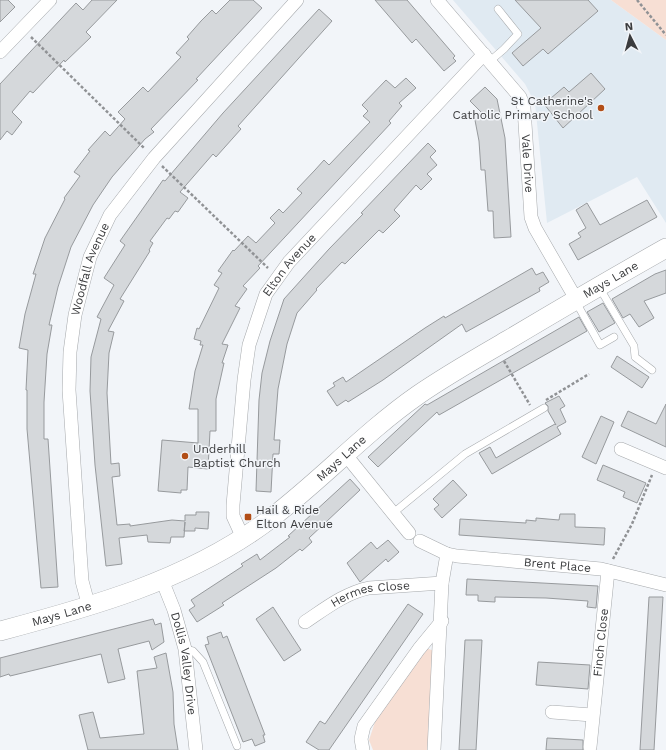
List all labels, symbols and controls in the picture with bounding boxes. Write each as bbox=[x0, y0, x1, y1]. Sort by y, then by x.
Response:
north arrow bbox=[610, 16, 650, 56]
text: N bbox=[624, 20, 634, 33]
place label: St Catherine's Catholic Primary School bbox=[452, 94, 593, 122]
marker: St Catherine's Catholic Primary School bbox=[596, 103, 606, 113]
street label: Vale Drive bbox=[519, 134, 536, 193]
street label: Woodfall Avenue bbox=[68, 221, 112, 317]
street label: Elton Avenue bbox=[260, 231, 319, 299]
street label: Mays Lane bbox=[581, 258, 641, 301]
street label: Mays Lane bbox=[314, 432, 369, 484]
place label: Underhill Baptist Church bbox=[193, 442, 281, 470]
marker: Underhill Baptist Church bbox=[180, 451, 190, 461]
place label: Hail & Ride Elton Avenue bbox=[256, 503, 333, 531]
marker: Hail & Ride Elton Avenue bbox=[243, 512, 253, 522]
street label: Brent Place bbox=[523, 555, 592, 575]
street label: Hermes Close bbox=[328, 578, 410, 610]
street label: Mays Lane bbox=[30, 599, 93, 629]
street label: Finch Close bbox=[590, 608, 611, 677]
street label: Dollis Valley Drive bbox=[168, 611, 199, 716]

